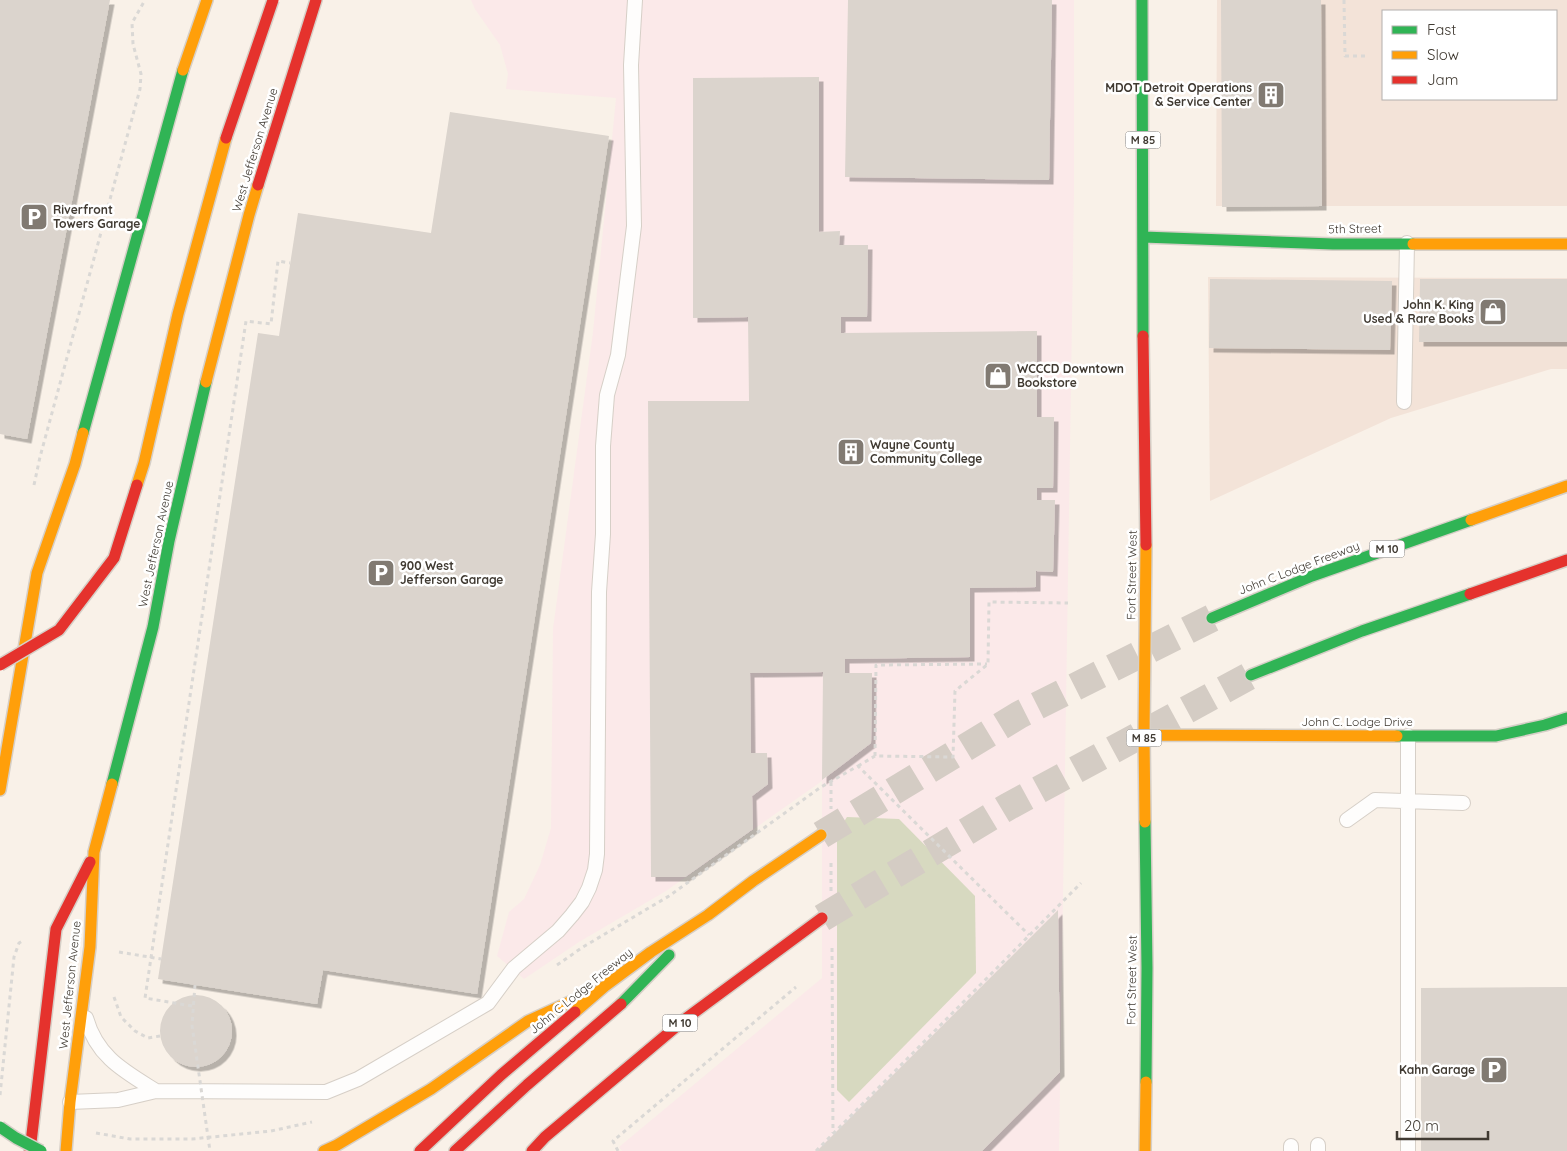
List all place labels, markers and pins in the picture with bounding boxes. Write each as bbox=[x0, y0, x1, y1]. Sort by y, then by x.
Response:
place label: MDOT Detroit Operations & Service Center bbox=[1105, 80, 1252, 109]
building icon: MDOT Detroit Operations & Service Center bbox=[1256, 80, 1286, 110]
parking icon: Riverfront Towers Garage bbox=[19, 202, 49, 232]
place label: Riverfront Towers Garage bbox=[53, 202, 140, 231]
place label: John K. King Used & Rare Books bbox=[1363, 297, 1474, 326]
shop icon: John K. King Used & Rare Books bbox=[1478, 297, 1508, 327]
shop icon: WCCCD Downtown Bookstore bbox=[983, 361, 1013, 391]
place label: WCCCD Downtown Bookstore bbox=[1017, 361, 1124, 390]
building icon: Wayne County Community College bbox=[836, 437, 866, 467]
place label: Wayne County Community College bbox=[870, 437, 982, 466]
parking icon: 900 West Jefferson Garage bbox=[366, 558, 396, 588]
place label: 900 West Jefferson Garage bbox=[400, 558, 503, 587]
parking icon: Kahn Garage bbox=[1479, 1055, 1509, 1085]
place label: Kahn Garage bbox=[1399, 1062, 1475, 1077]

